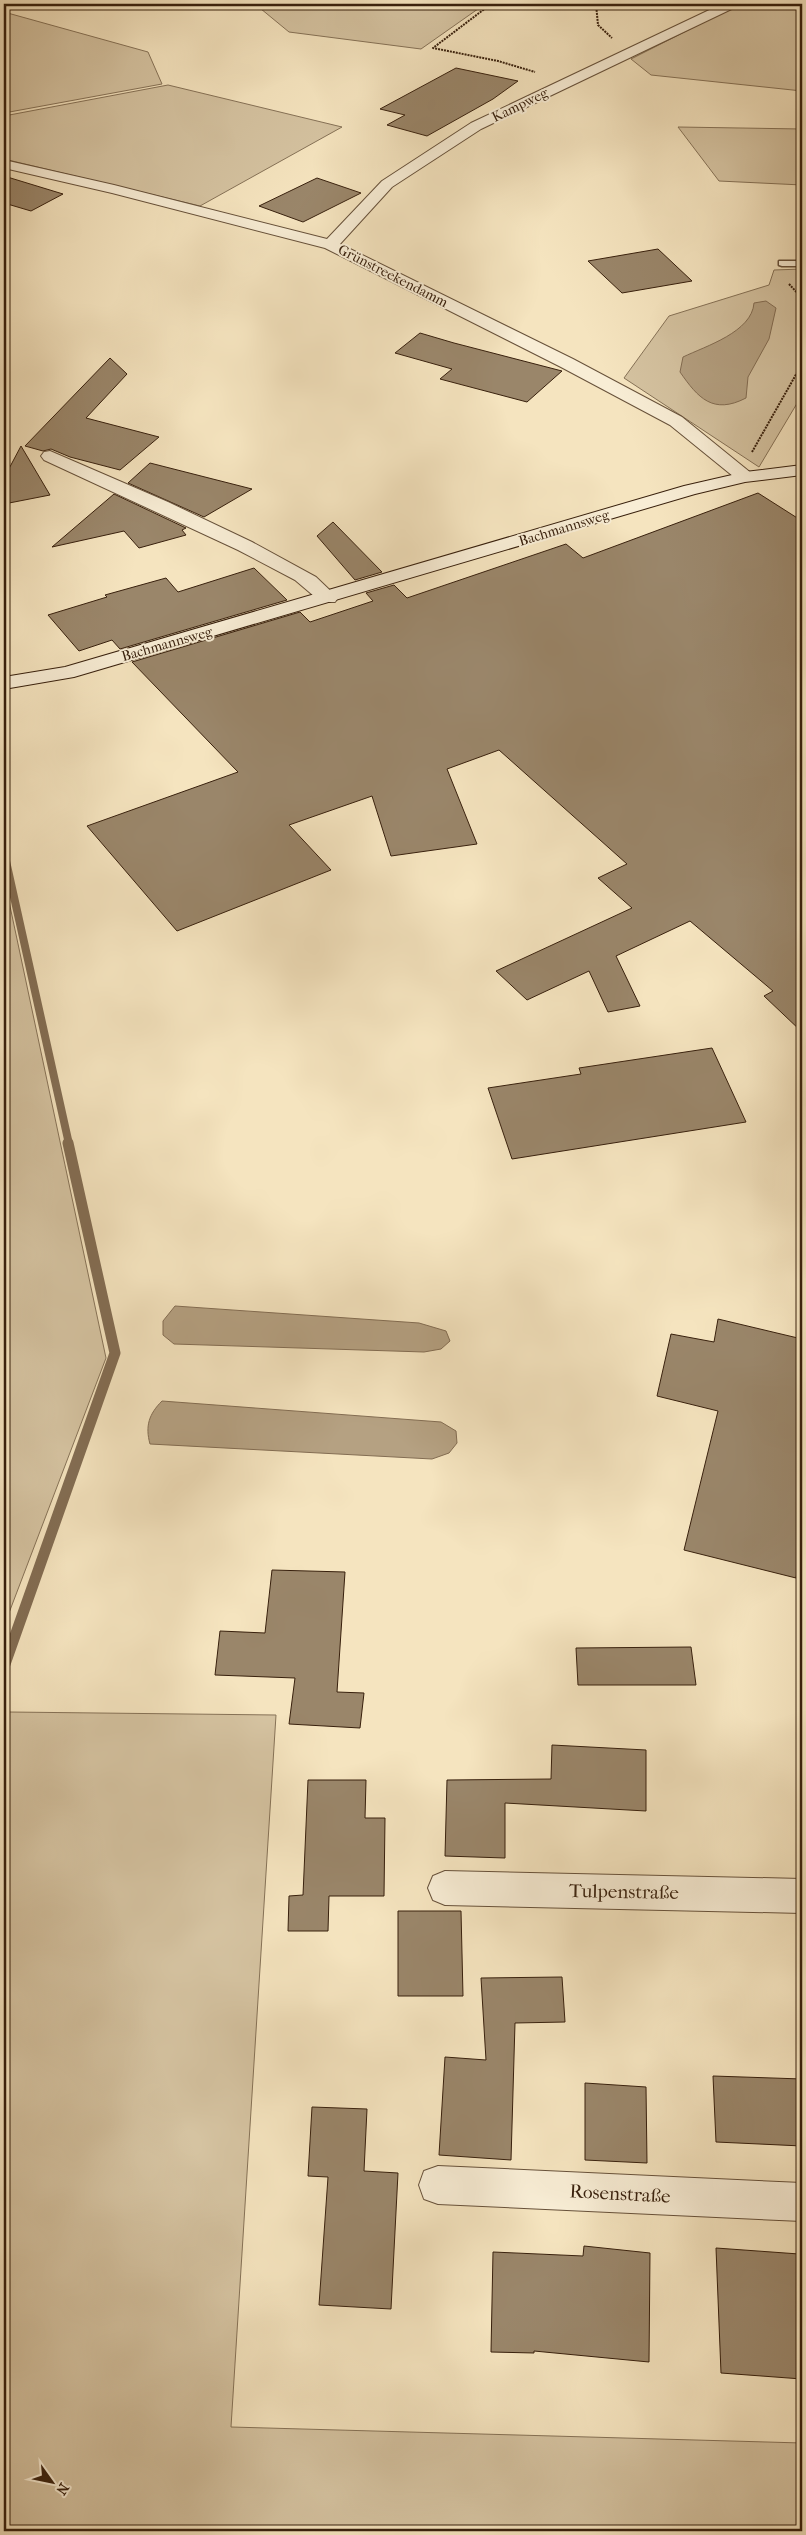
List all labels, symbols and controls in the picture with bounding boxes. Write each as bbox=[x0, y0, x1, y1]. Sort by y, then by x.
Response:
street label: Kampweg bbox=[489, 84, 551, 126]
street label: Grünstreekendamm bbox=[335, 241, 451, 311]
street label: Bachmannsweg bbox=[517, 506, 612, 550]
street label: Bachmannsweg bbox=[120, 623, 215, 665]
street label: Tulpenstraße bbox=[569, 1880, 679, 1904]
street label: Rosenstraße bbox=[569, 2180, 671, 2208]
north arrow bbox=[28, 2458, 78, 2508]
text: N bbox=[52, 2480, 73, 2498]

